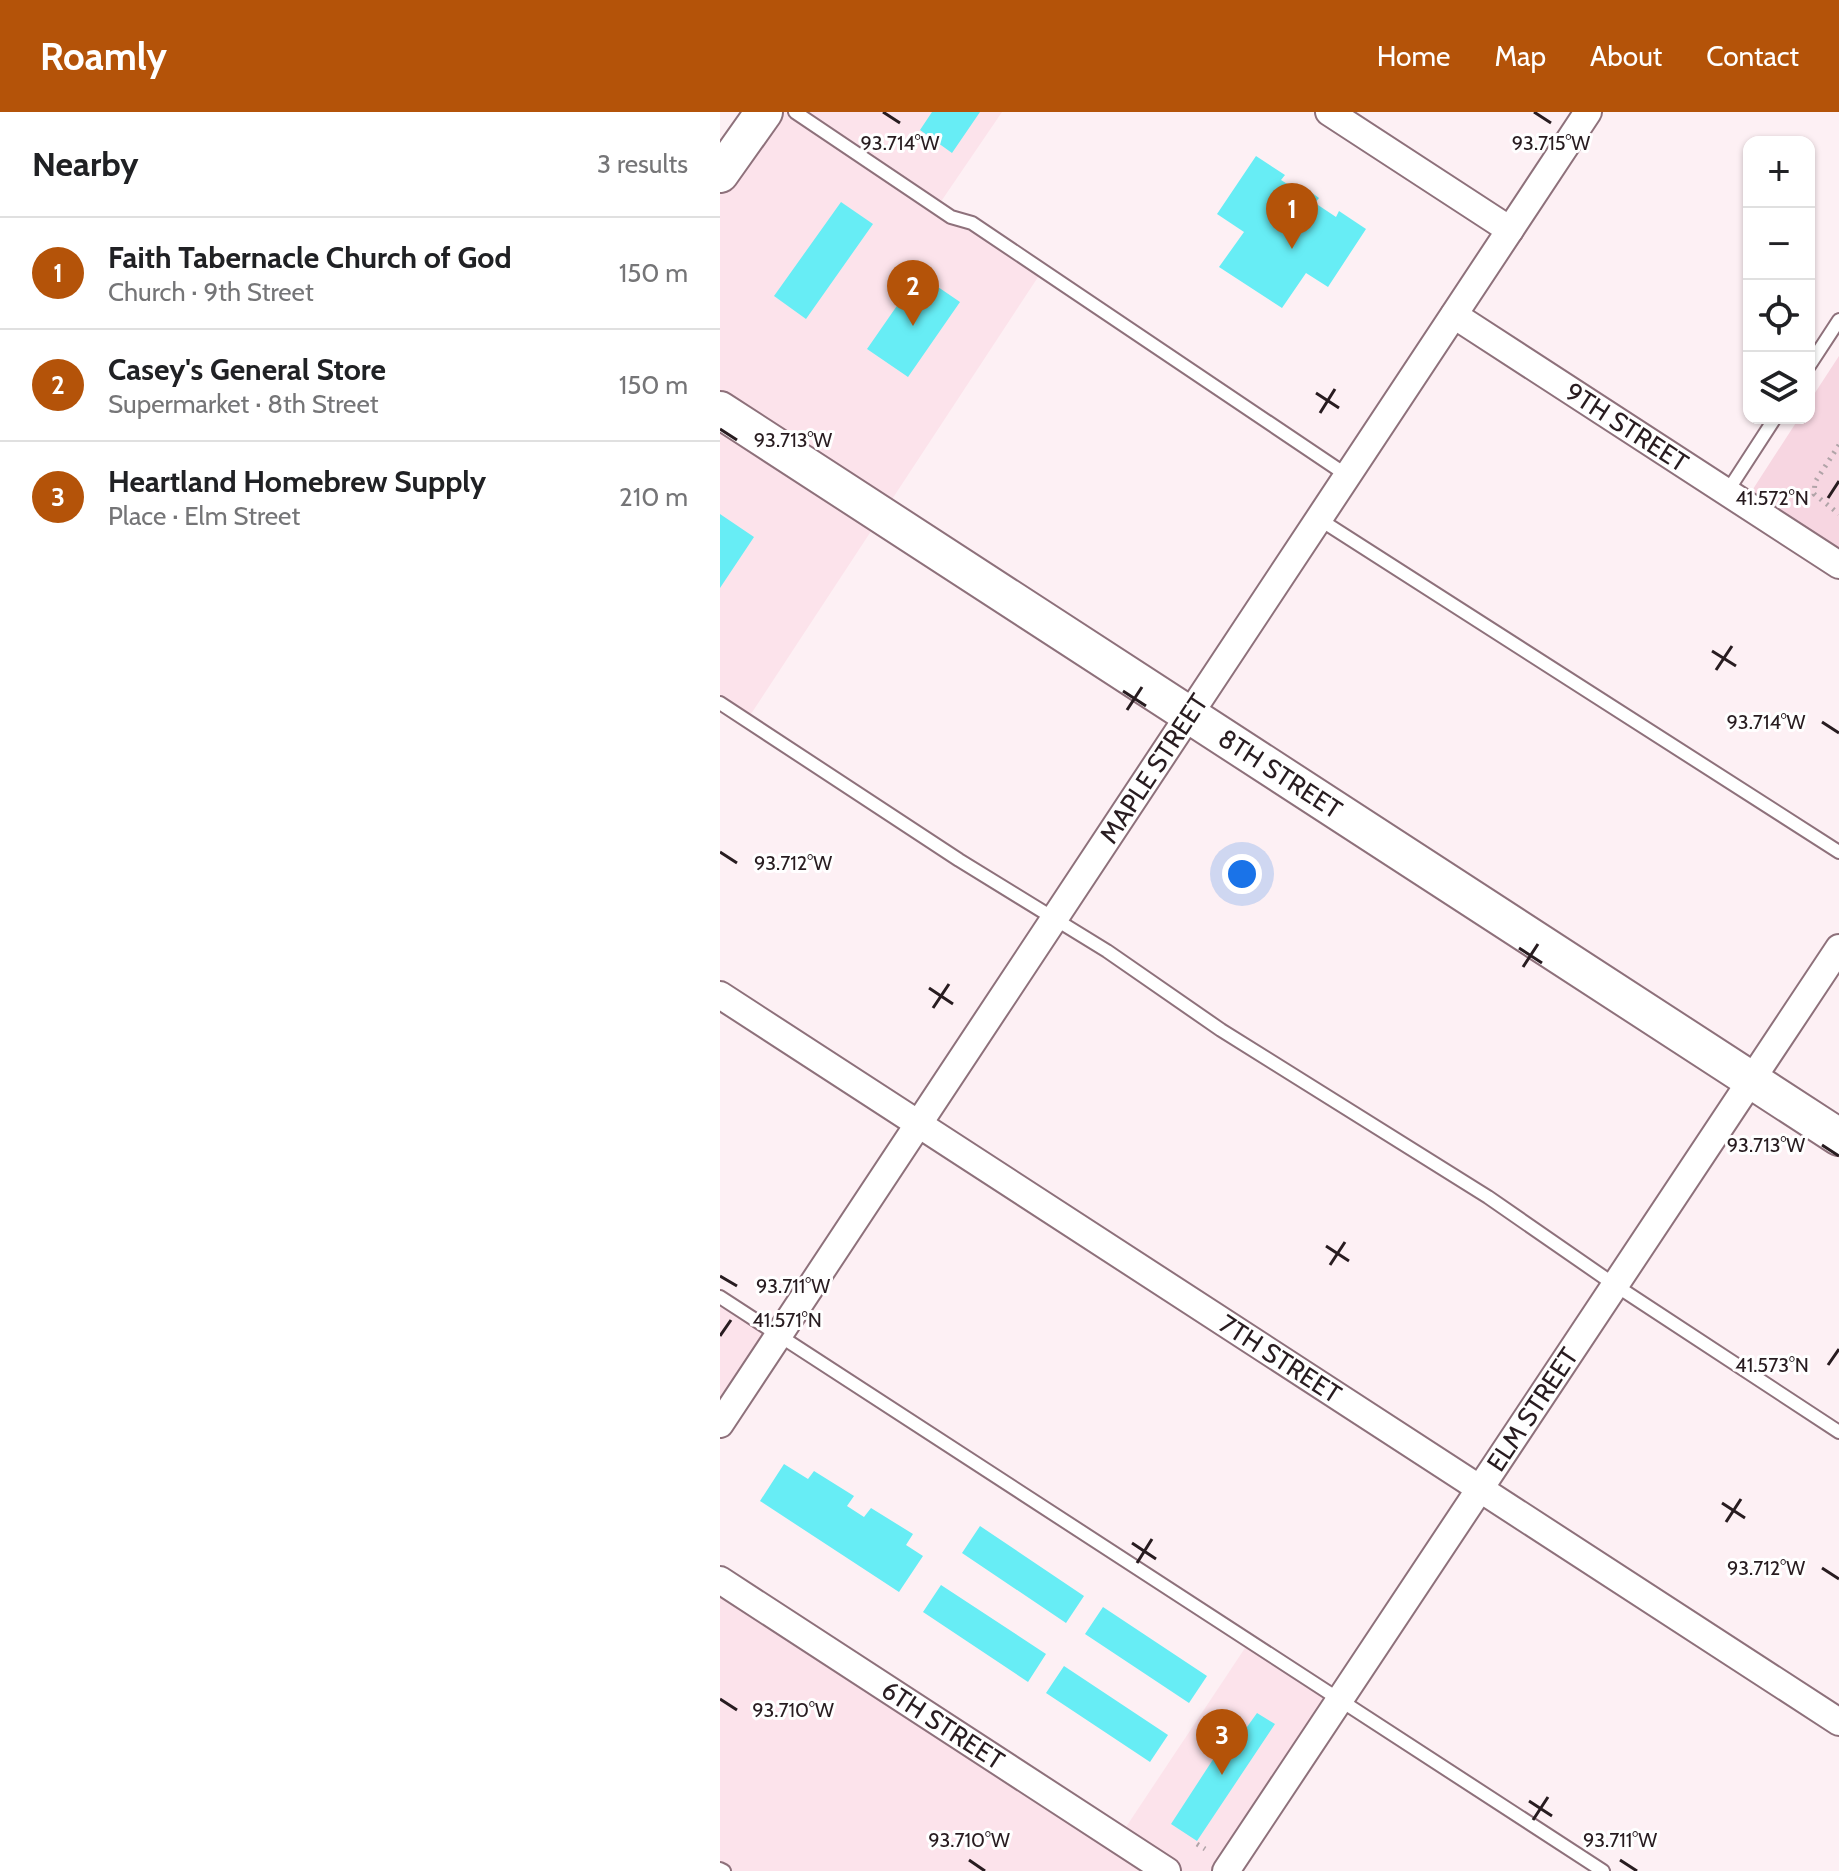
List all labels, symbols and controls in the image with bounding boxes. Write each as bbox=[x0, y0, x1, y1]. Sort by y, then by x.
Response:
text: Roamly bbox=[40, 33, 167, 80]
text: Home bbox=[1377, 39, 1450, 73]
text: Map bbox=[1494, 39, 1546, 73]
text: About bbox=[1590, 39, 1662, 73]
text: Contact bbox=[1706, 39, 1799, 73]
text: 93.714°W bbox=[861, 131, 940, 155]
text: 93.715°W bbox=[1512, 131, 1590, 155]
map controls bbox=[1743, 136, 1815, 424]
button: + bbox=[1743, 136, 1815, 208]
text: Nearby bbox=[32, 143, 139, 185]
text: 3 results bbox=[597, 148, 688, 180]
pin: 1 bbox=[1266, 183, 1318, 249]
button: − bbox=[1743, 208, 1815, 280]
text: Faith Tabernacle Church of God bbox=[108, 239, 512, 276]
text: 1 bbox=[53, 257, 63, 289]
text: 150 m bbox=[619, 257, 688, 289]
pin: 2 bbox=[887, 260, 939, 326]
text: Church · 9th Street bbox=[108, 276, 314, 308]
button: locate bbox=[1743, 280, 1815, 352]
text: Casey's General Store bbox=[108, 351, 386, 388]
button: layers bbox=[1743, 352, 1815, 424]
text: 2 bbox=[51, 369, 65, 401]
text: 150 m bbox=[619, 369, 688, 401]
street label: 9TH STREET bbox=[1559, 376, 1694, 479]
text: Supermarket · 8th Street bbox=[108, 388, 378, 420]
text: 93.713°W bbox=[754, 428, 832, 452]
text: Heartland Homebrew Supply bbox=[108, 463, 486, 500]
text: 3 bbox=[51, 481, 65, 513]
text: 210 m bbox=[619, 481, 688, 513]
text: 41.572°N bbox=[1735, 486, 1809, 510]
text: Place · Elm Street bbox=[108, 500, 300, 532]
street label: MAPLE STREET bbox=[1093, 687, 1215, 849]
text: 93.714°W bbox=[1727, 710, 1806, 734]
street label: 8TH STREET bbox=[1212, 722, 1348, 826]
text: 93.712°W bbox=[754, 851, 832, 875]
your location bbox=[1222, 854, 1262, 894]
text: 93.713°W bbox=[1727, 1133, 1805, 1157]
text: 93.711°W bbox=[756, 1274, 830, 1298]
text: 41.571°N bbox=[752, 1308, 822, 1332]
street label: 7TH STREET bbox=[1213, 1308, 1347, 1410]
street label: ELM STREET bbox=[1480, 1341, 1585, 1477]
text: 41.573°N bbox=[1735, 1353, 1809, 1377]
text: 93.712°W bbox=[1727, 1556, 1805, 1580]
street label: 6TH STREET bbox=[876, 1674, 1010, 1777]
text: 93.710°W bbox=[752, 1698, 834, 1722]
pin: 3 bbox=[1196, 1709, 1248, 1775]
text: 93.710°W bbox=[928, 1828, 1010, 1852]
text: 93.711°W bbox=[1583, 1828, 1657, 1852]

